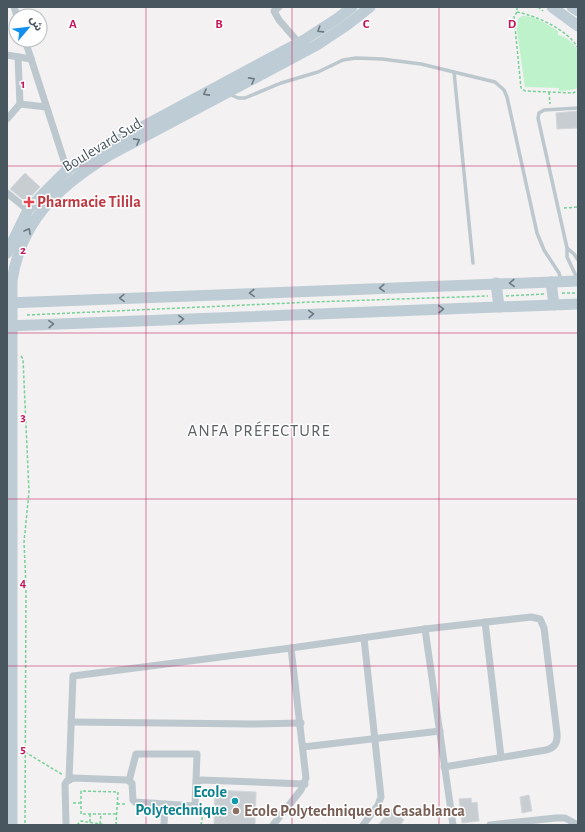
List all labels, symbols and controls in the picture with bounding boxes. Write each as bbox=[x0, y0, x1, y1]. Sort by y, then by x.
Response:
north arrow bbox=[8, 8, 48, 48]
text: ش bbox=[27, 14, 45, 33]
text: A bbox=[69, 18, 77, 31]
text: B bbox=[215, 18, 223, 31]
text: C bbox=[363, 18, 370, 31]
text: D bbox=[508, 18, 517, 31]
one-way arrow bbox=[317, 25, 324, 33]
one-way arrow bbox=[248, 77, 255, 84]
text: 1 bbox=[21, 78, 25, 91]
one-way arrow bbox=[203, 88, 210, 95]
street label: Boulevard Sud bbox=[59, 115, 145, 175]
one-way arrow bbox=[133, 138, 141, 145]
place label: Pharmacie Tilila bbox=[37, 194, 141, 210]
marker: Pharmacie Tilila bbox=[24, 197, 34, 207]
one-way arrow bbox=[24, 228, 31, 235]
text: 2 bbox=[20, 244, 26, 257]
one-way arrow bbox=[509, 279, 515, 287]
one-way arrow bbox=[379, 283, 385, 292]
one-way arrow bbox=[249, 289, 255, 297]
one-way arrow bbox=[119, 294, 125, 303]
one-way arrow bbox=[438, 305, 444, 313]
one-way arrow bbox=[308, 310, 314, 318]
one-way arrow bbox=[178, 315, 184, 323]
one-way arrow bbox=[48, 320, 54, 328]
text: 3 bbox=[20, 411, 26, 424]
district label: ANFA PRÉFECTURE bbox=[187, 421, 331, 439]
text: 4 bbox=[20, 577, 27, 590]
text: 5 bbox=[20, 743, 26, 756]
place label: Ecole Polytechnique bbox=[135, 784, 227, 819]
marker: Ecole Polytechnique bbox=[230, 796, 240, 806]
place label: Ecole Polytechnique de Casablanca bbox=[244, 803, 465, 820]
marker: Ecole Polytechnique de Casablanca bbox=[231, 806, 241, 816]

